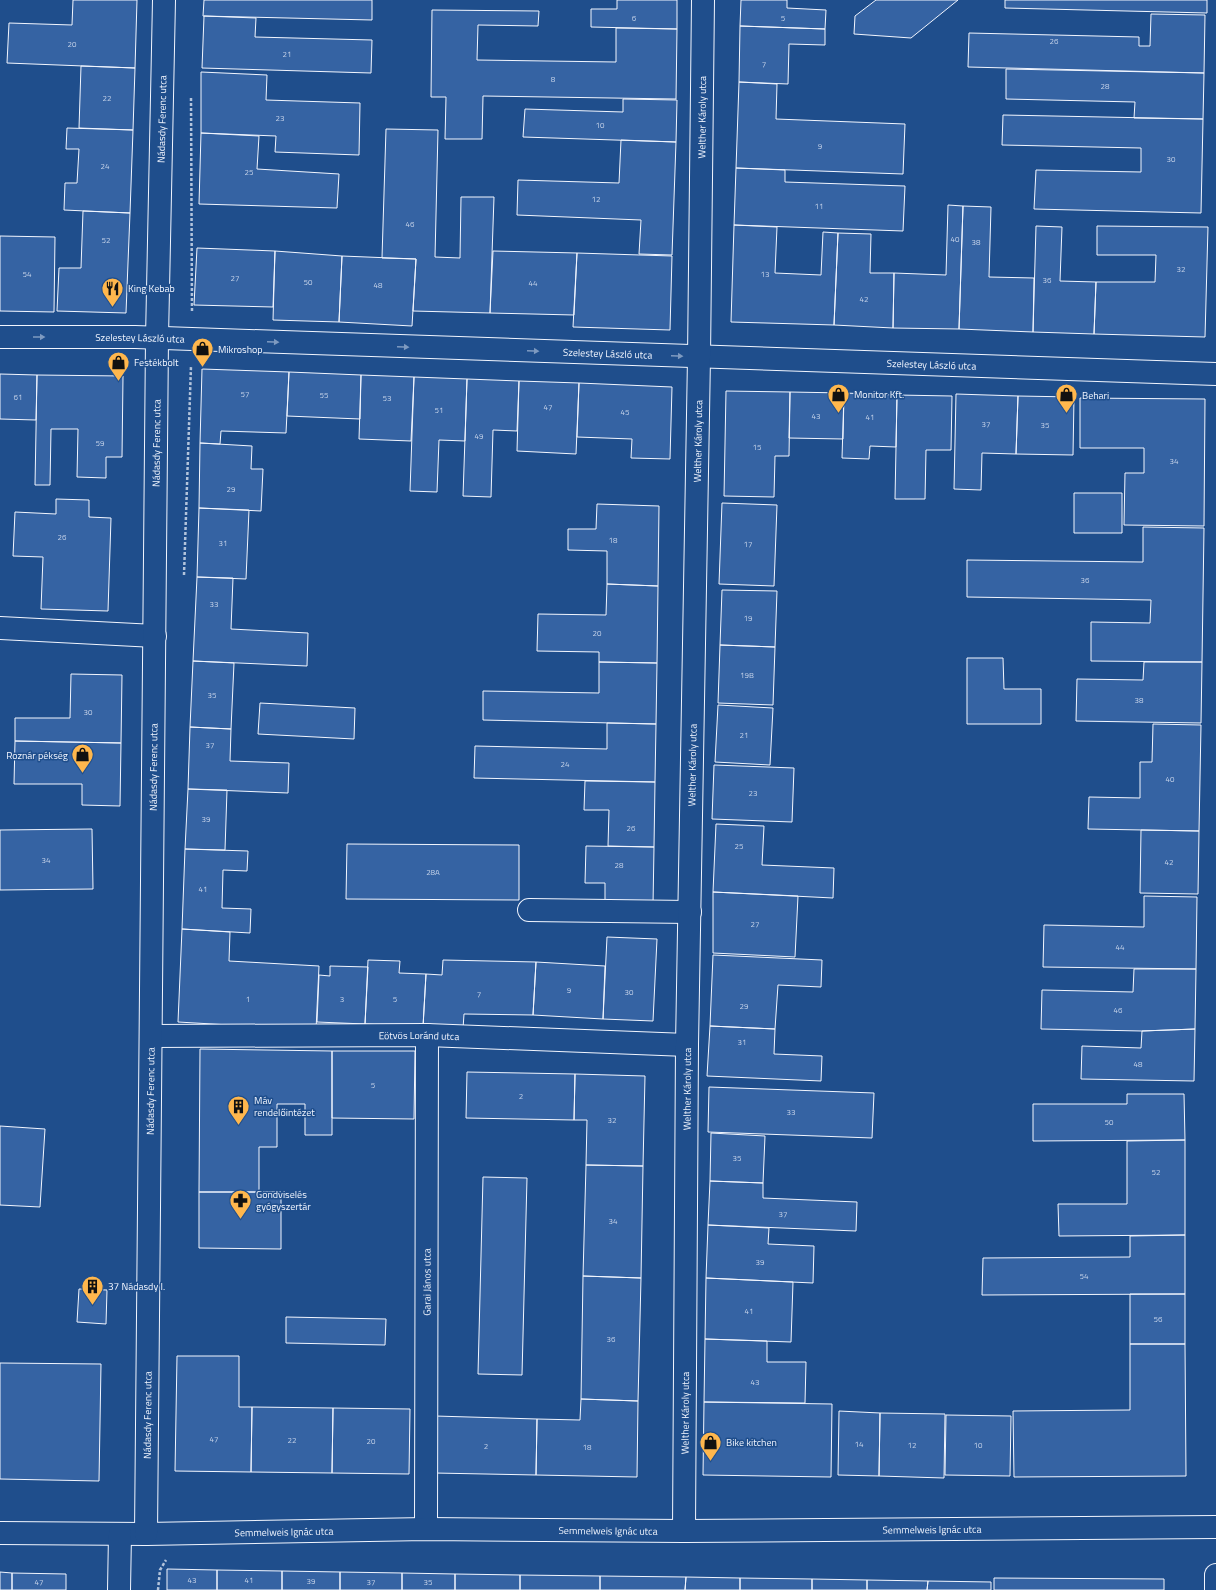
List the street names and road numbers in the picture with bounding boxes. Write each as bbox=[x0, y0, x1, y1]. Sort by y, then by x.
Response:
street label: Nádasdy Ferenc utca bbox=[154, 75, 170, 163]
street label: Welther Károly utca bbox=[694, 76, 710, 159]
street label: Szelestey László utca bbox=[95, 330, 185, 347]
street label: Szelestey László utca bbox=[563, 345, 653, 363]
street label: Szelestey László utca bbox=[886, 356, 977, 374]
street label: Nádasdy Ferenc utca bbox=[149, 399, 164, 487]
street label: Welther Károly utca bbox=[690, 400, 706, 483]
street label: Nádasdy Ferenc utca bbox=[146, 723, 161, 811]
street label: Welther Károly utca bbox=[684, 724, 701, 806]
street label: Eötvös Loránd utca bbox=[379, 1028, 460, 1044]
street label: Nádasdy Ferenc utca bbox=[143, 1047, 158, 1135]
street label: Welther Károly utca bbox=[679, 1048, 695, 1130]
street label: Garai János utca bbox=[419, 1248, 435, 1316]
street label: Nádasdy Ferenc utca bbox=[140, 1371, 155, 1459]
street label: Welther Károly utca bbox=[677, 1372, 693, 1454]
street label: Semmelweis Ignác utca bbox=[882, 1522, 982, 1538]
street label: Semmelweis Ignác utca bbox=[558, 1523, 658, 1539]
street label: Semmelweis Ignác utca bbox=[234, 1524, 334, 1540]

